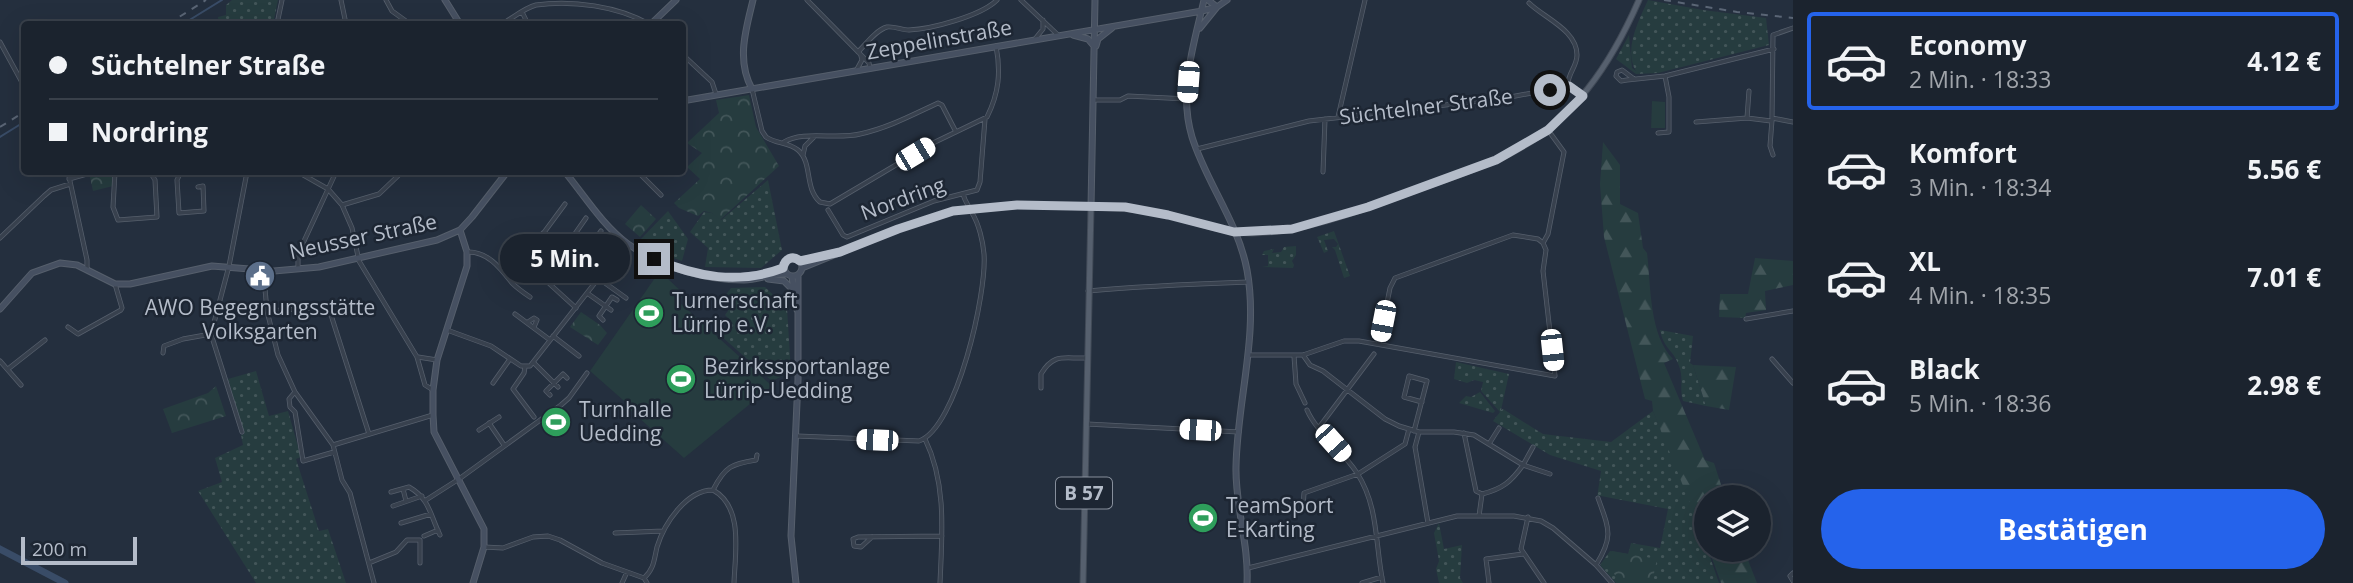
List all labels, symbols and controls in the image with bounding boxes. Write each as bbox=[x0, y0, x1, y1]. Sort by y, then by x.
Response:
street label: Zeppelinstraße bbox=[864, 12, 1014, 66]
text: Economy bbox=[1909, 27, 2027, 63]
icon: car bbox=[1825, 30, 1888, 93]
text: 4.12 € bbox=[2247, 43, 2321, 79]
text: Süchtelner Straße bbox=[91, 47, 325, 83]
car bbox=[1177, 60, 1200, 104]
text: 2 Min. · 18:33 bbox=[1909, 63, 2051, 95]
route start bbox=[1534, 74, 1566, 106]
street label: Süchtelner Straße bbox=[1337, 81, 1514, 131]
text: Nordring bbox=[91, 114, 208, 150]
car bbox=[892, 134, 939, 174]
text: Komfort bbox=[1909, 135, 2017, 171]
icon: car bbox=[1825, 138, 1888, 201]
text: 5.56 € bbox=[2247, 151, 2321, 187]
street label: Nordring bbox=[857, 170, 949, 226]
text: 3 Min. · 18:34 bbox=[1909, 171, 2051, 203]
street label: Neusser Straße bbox=[286, 207, 439, 265]
callout: 5 Min. bbox=[500, 234, 630, 284]
text: 5 Min. bbox=[530, 242, 600, 274]
route end bbox=[638, 243, 670, 275]
text: XL bbox=[1909, 243, 1941, 279]
icon: car bbox=[1825, 246, 1888, 309]
public building icon: AWO Begegnungsstätte Volksgarten bbox=[243, 259, 277, 293]
text: 7.01 € bbox=[2247, 259, 2321, 295]
text: 4 Min. · 18:35 bbox=[1909, 279, 2051, 311]
place label: Turnerschaft Lürrip e.V. bbox=[672, 286, 797, 338]
place label: AWO Begegnungsstätte Volksgarten bbox=[145, 293, 375, 345]
sports icon: Turnerschaft Lürrip e.V. bbox=[632, 296, 666, 330]
car bbox=[1369, 298, 1398, 344]
car bbox=[1540, 328, 1565, 372]
text: Black bbox=[1909, 351, 1980, 387]
place label: Bezirkssportanlage Lürrip-Uedding bbox=[704, 352, 890, 404]
icon: car bbox=[1825, 354, 1888, 417]
sports icon: Bezirkssportanlage Lürrip-Uedding bbox=[664, 362, 698, 396]
text: 2.98 € bbox=[2247, 367, 2321, 403]
text: 5 Min. · 18:36 bbox=[1909, 387, 2051, 419]
place label: Turnhalle Uedding bbox=[579, 395, 672, 447]
sports icon: Turnhalle Uedding bbox=[539, 405, 573, 439]
car bbox=[1179, 418, 1222, 442]
car bbox=[1312, 420, 1355, 466]
car bbox=[856, 429, 899, 451]
road number: B 57 bbox=[1056, 478, 1112, 508]
map controls bbox=[1694, 485, 1771, 562]
button: layers bbox=[1694, 485, 1771, 562]
button: Bestätigen bbox=[1821, 489, 2325, 569]
place label: TeamSport E-Karting bbox=[1226, 491, 1334, 543]
sports icon: TeamSport E-Karting bbox=[1186, 501, 1220, 535]
scale bar bbox=[21, 534, 136, 566]
text: 200 m bbox=[32, 536, 87, 562]

